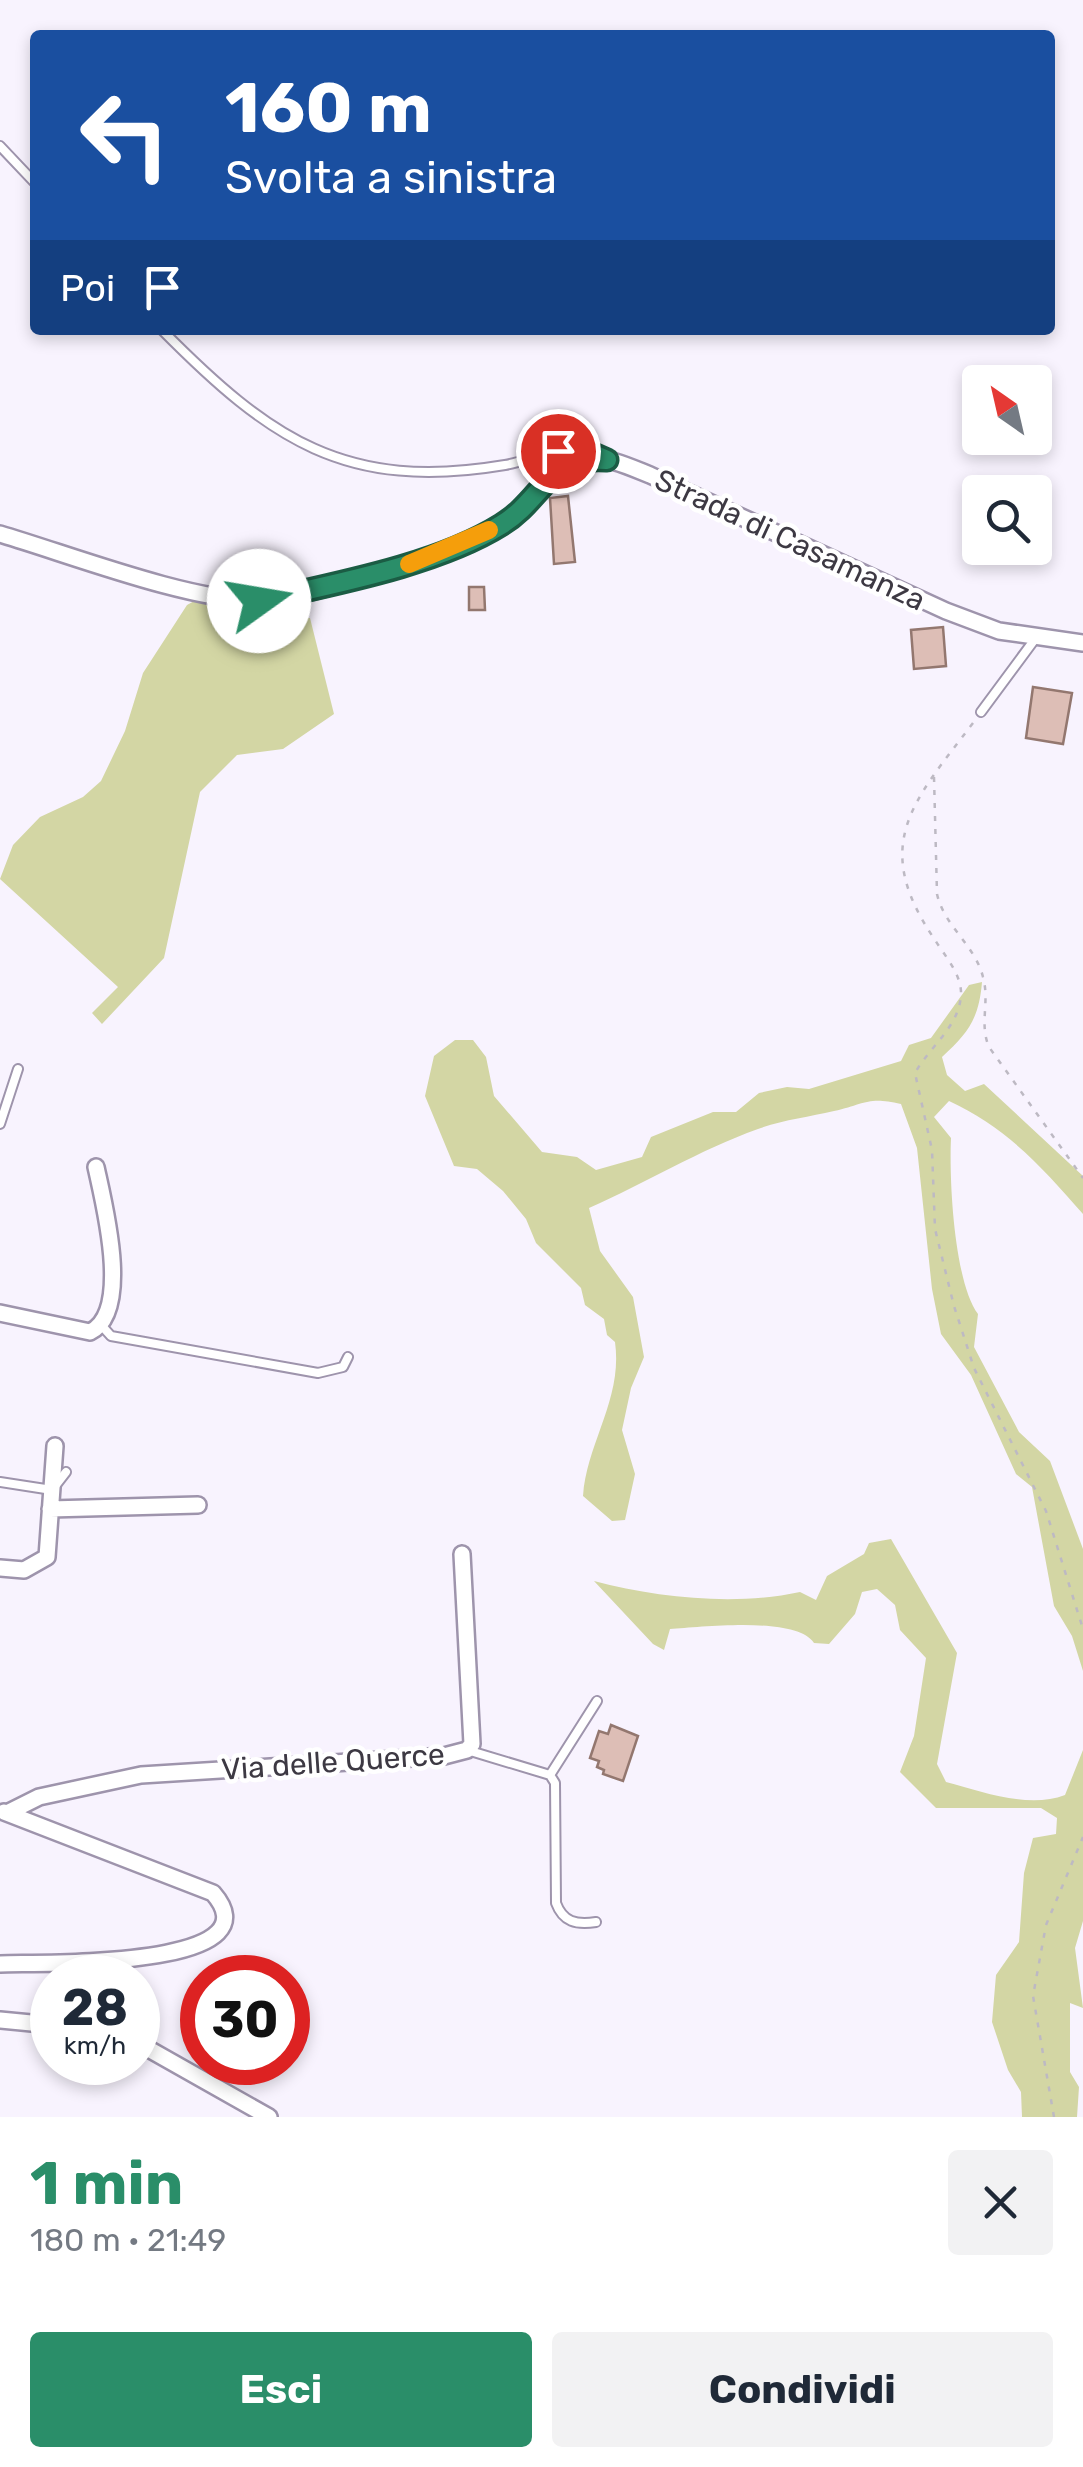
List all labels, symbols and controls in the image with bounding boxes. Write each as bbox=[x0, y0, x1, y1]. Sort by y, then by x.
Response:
text: 160 m bbox=[225, 67, 432, 150]
icon: left bbox=[60, 70, 190, 200]
text: Svolta a sinistra bbox=[225, 151, 557, 204]
icon: arrive bbox=[135, 260, 190, 315]
text: Poi bbox=[60, 265, 115, 311]
north arrow bbox=[962, 365, 1052, 455]
map controls bbox=[962, 365, 1052, 565]
pin bbox=[516, 409, 601, 494]
icon: arrive bbox=[531, 424, 586, 479]
street label: Strada di Casamanza bbox=[649, 462, 931, 618]
button: search bbox=[962, 475, 1052, 565]
position arrow bbox=[207, 549, 311, 653]
street label: Via delle Querce bbox=[220, 1736, 446, 1788]
speed limit sign: 30 bbox=[180, 1955, 310, 2085]
text: 28 bbox=[62, 1978, 128, 2038]
text: km/h bbox=[64, 2031, 126, 2060]
text: 1 min bbox=[30, 2148, 183, 2219]
button: close bbox=[948, 2150, 1053, 2255]
text: 180 m · 21:49 bbox=[30, 2221, 226, 2259]
button: Esci bbox=[30, 2332, 532, 2447]
button: Condividi bbox=[552, 2332, 1053, 2447]

